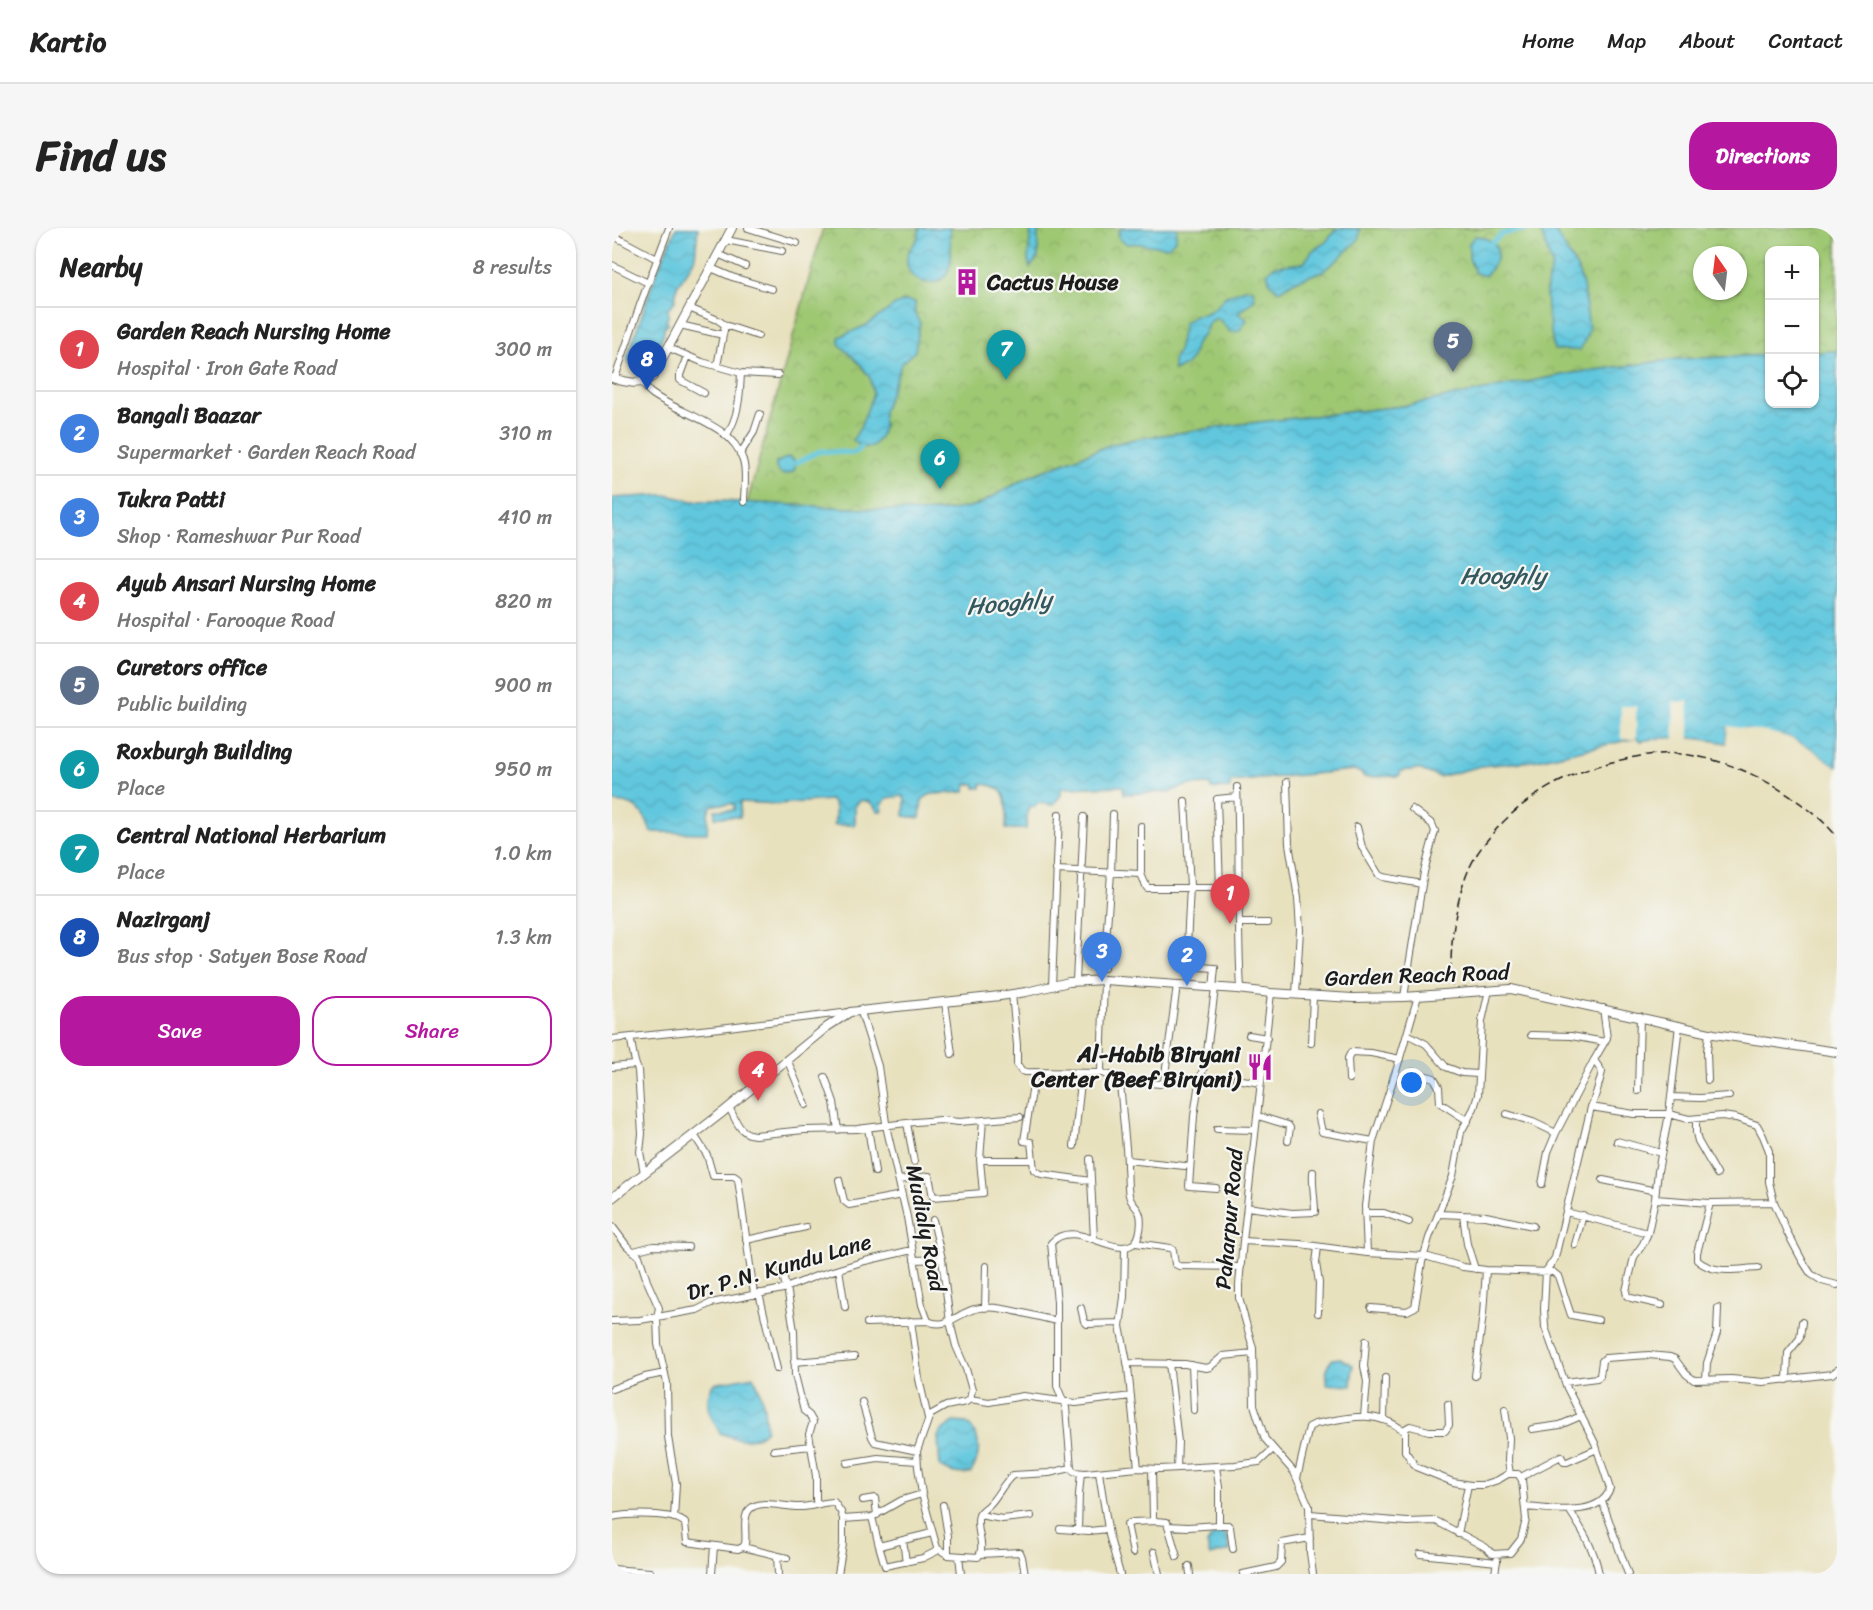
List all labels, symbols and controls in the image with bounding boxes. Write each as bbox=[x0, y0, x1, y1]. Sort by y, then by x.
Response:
text: Kartio bbox=[30, 17, 106, 66]
text: Home bbox=[1522, 22, 1574, 60]
text: Map bbox=[1607, 22, 1646, 60]
text: About bbox=[1679, 22, 1736, 60]
text: Contact bbox=[1769, 22, 1843, 60]
text: Find us bbox=[36, 119, 166, 193]
button: Directions bbox=[1689, 122, 1837, 190]
text: Nearby bbox=[60, 244, 142, 290]
north arrow bbox=[1693, 246, 1747, 300]
map controls bbox=[1765, 246, 1819, 408]
button: + bbox=[1765, 246, 1819, 300]
text: 8 results bbox=[473, 250, 552, 285]
place label: Cactus House bbox=[986, 263, 1119, 302]
building icon: Cactus House bbox=[952, 267, 982, 297]
button: − bbox=[1765, 300, 1819, 354]
text: Garden Reach Nursing Home bbox=[117, 312, 391, 351]
pin: 5 bbox=[1434, 322, 1472, 372]
pin: 7 bbox=[986, 330, 1026, 380]
text: 1 bbox=[75, 332, 84, 367]
text: 300 m bbox=[495, 332, 552, 367]
pin: 8 bbox=[627, 340, 666, 390]
text: Hospital · Iron Gate Road bbox=[117, 351, 337, 386]
button: locate bbox=[1765, 354, 1819, 408]
text: Bangali Baazar bbox=[117, 396, 261, 435]
text: 2 bbox=[74, 416, 85, 451]
text: 310 m bbox=[499, 416, 552, 451]
text: Supermarket · Garden Reach Road bbox=[117, 435, 416, 470]
pin: 6 bbox=[920, 440, 960, 489]
text: Tukra Patti bbox=[117, 480, 225, 519]
text: 3 bbox=[74, 500, 85, 535]
text: 410 m bbox=[498, 500, 552, 535]
text: Shop · Rameshwar Pur Road bbox=[117, 519, 360, 554]
water label: Hooghly bbox=[1460, 555, 1549, 597]
text: Ayub Ansari Nursing Home bbox=[117, 564, 376, 603]
water label: Hooghly bbox=[965, 578, 1057, 628]
text: 4 bbox=[73, 584, 86, 619]
text: 820 m bbox=[495, 584, 552, 619]
text: Hospital · Farooque Road bbox=[117, 603, 334, 638]
text: Curetors office bbox=[117, 648, 267, 687]
text: 5 bbox=[73, 668, 86, 703]
text: 900 m bbox=[494, 668, 552, 703]
text: Public building bbox=[117, 687, 247, 722]
text: Roxburgh Building bbox=[117, 732, 292, 771]
text: 6 bbox=[74, 752, 85, 787]
text: 950 m bbox=[494, 752, 552, 787]
text: Place bbox=[117, 771, 165, 806]
text: Central National Herbarium bbox=[117, 816, 386, 855]
text: 7 bbox=[74, 836, 85, 871]
text: 1.0 km bbox=[494, 836, 552, 871]
text: Place bbox=[117, 855, 165, 890]
pin: 1 bbox=[1210, 874, 1250, 924]
text: Nazirganj bbox=[117, 900, 210, 939]
text: 8 bbox=[73, 920, 86, 955]
text: 1.3 km bbox=[495, 920, 552, 955]
pin: 3 bbox=[1082, 932, 1122, 982]
pin: 2 bbox=[1168, 936, 1206, 986]
text: Bus stop · Satyen Bose Road bbox=[117, 939, 367, 974]
street label: Garden Reach Road bbox=[1324, 952, 1511, 998]
button: Save bbox=[60, 996, 300, 1066]
button: Share bbox=[312, 996, 552, 1066]
place label: Al-Habib Biryani Center (Beef Biryani) bbox=[1030, 1035, 1242, 1099]
pin: 4 bbox=[738, 1052, 778, 1101]
restaurant icon: Al-Habib Biryani Center (Beef Biryani) bbox=[1245, 1052, 1275, 1082]
your location bbox=[1397, 1068, 1426, 1097]
street label: Paharpur Road bbox=[1203, 1146, 1255, 1291]
street label: Mudialy Road bbox=[895, 1161, 958, 1296]
street label: Dr. P.N. Kundu Lane bbox=[682, 1222, 876, 1312]

